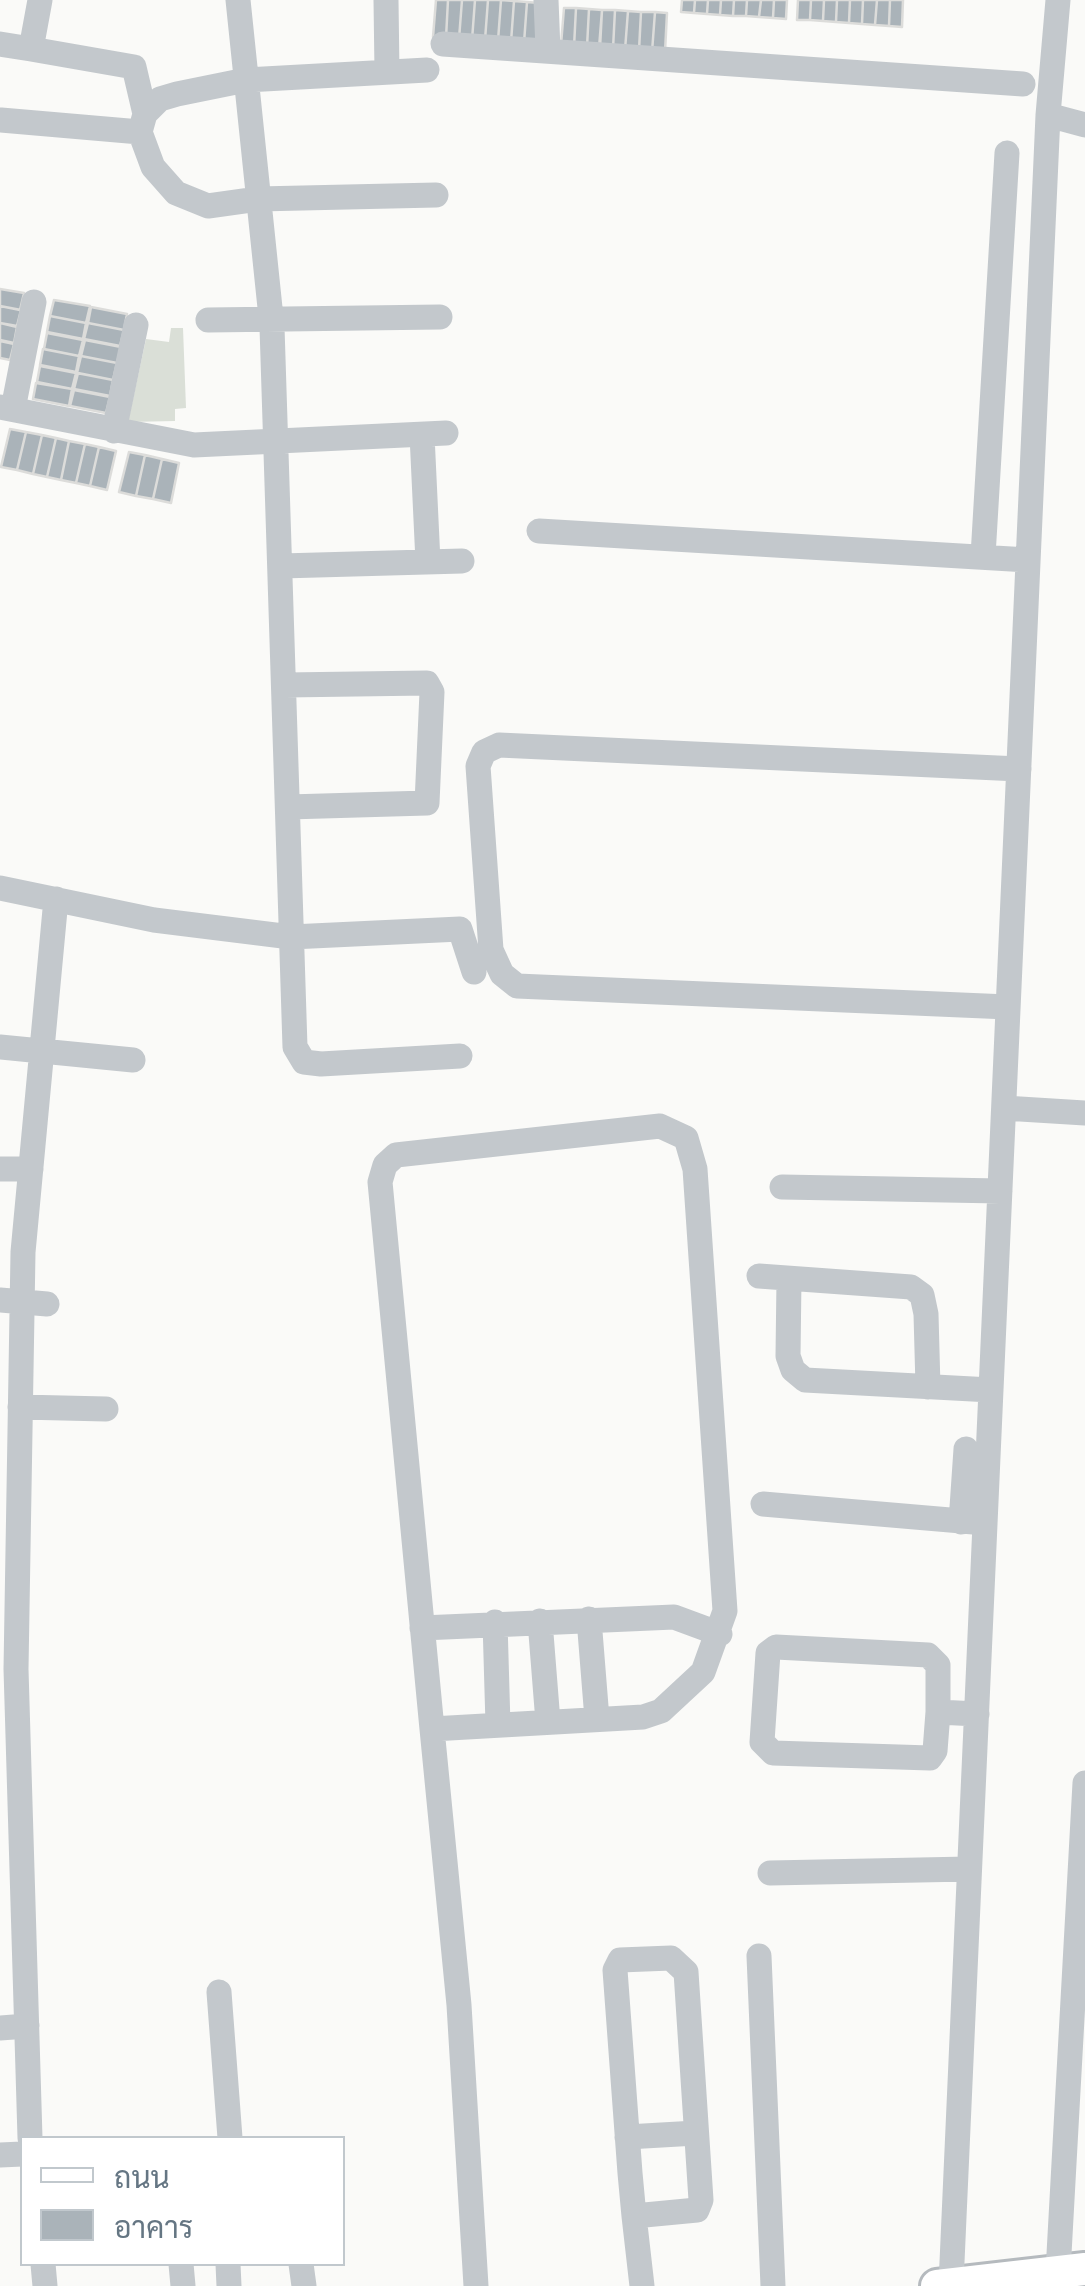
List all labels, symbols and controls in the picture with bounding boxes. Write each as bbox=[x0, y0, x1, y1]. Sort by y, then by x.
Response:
legend bbox=[20, 2136, 345, 2266]
text: ถนน bbox=[114, 2160, 170, 2195]
text: อาคาร bbox=[114, 2210, 193, 2245]

